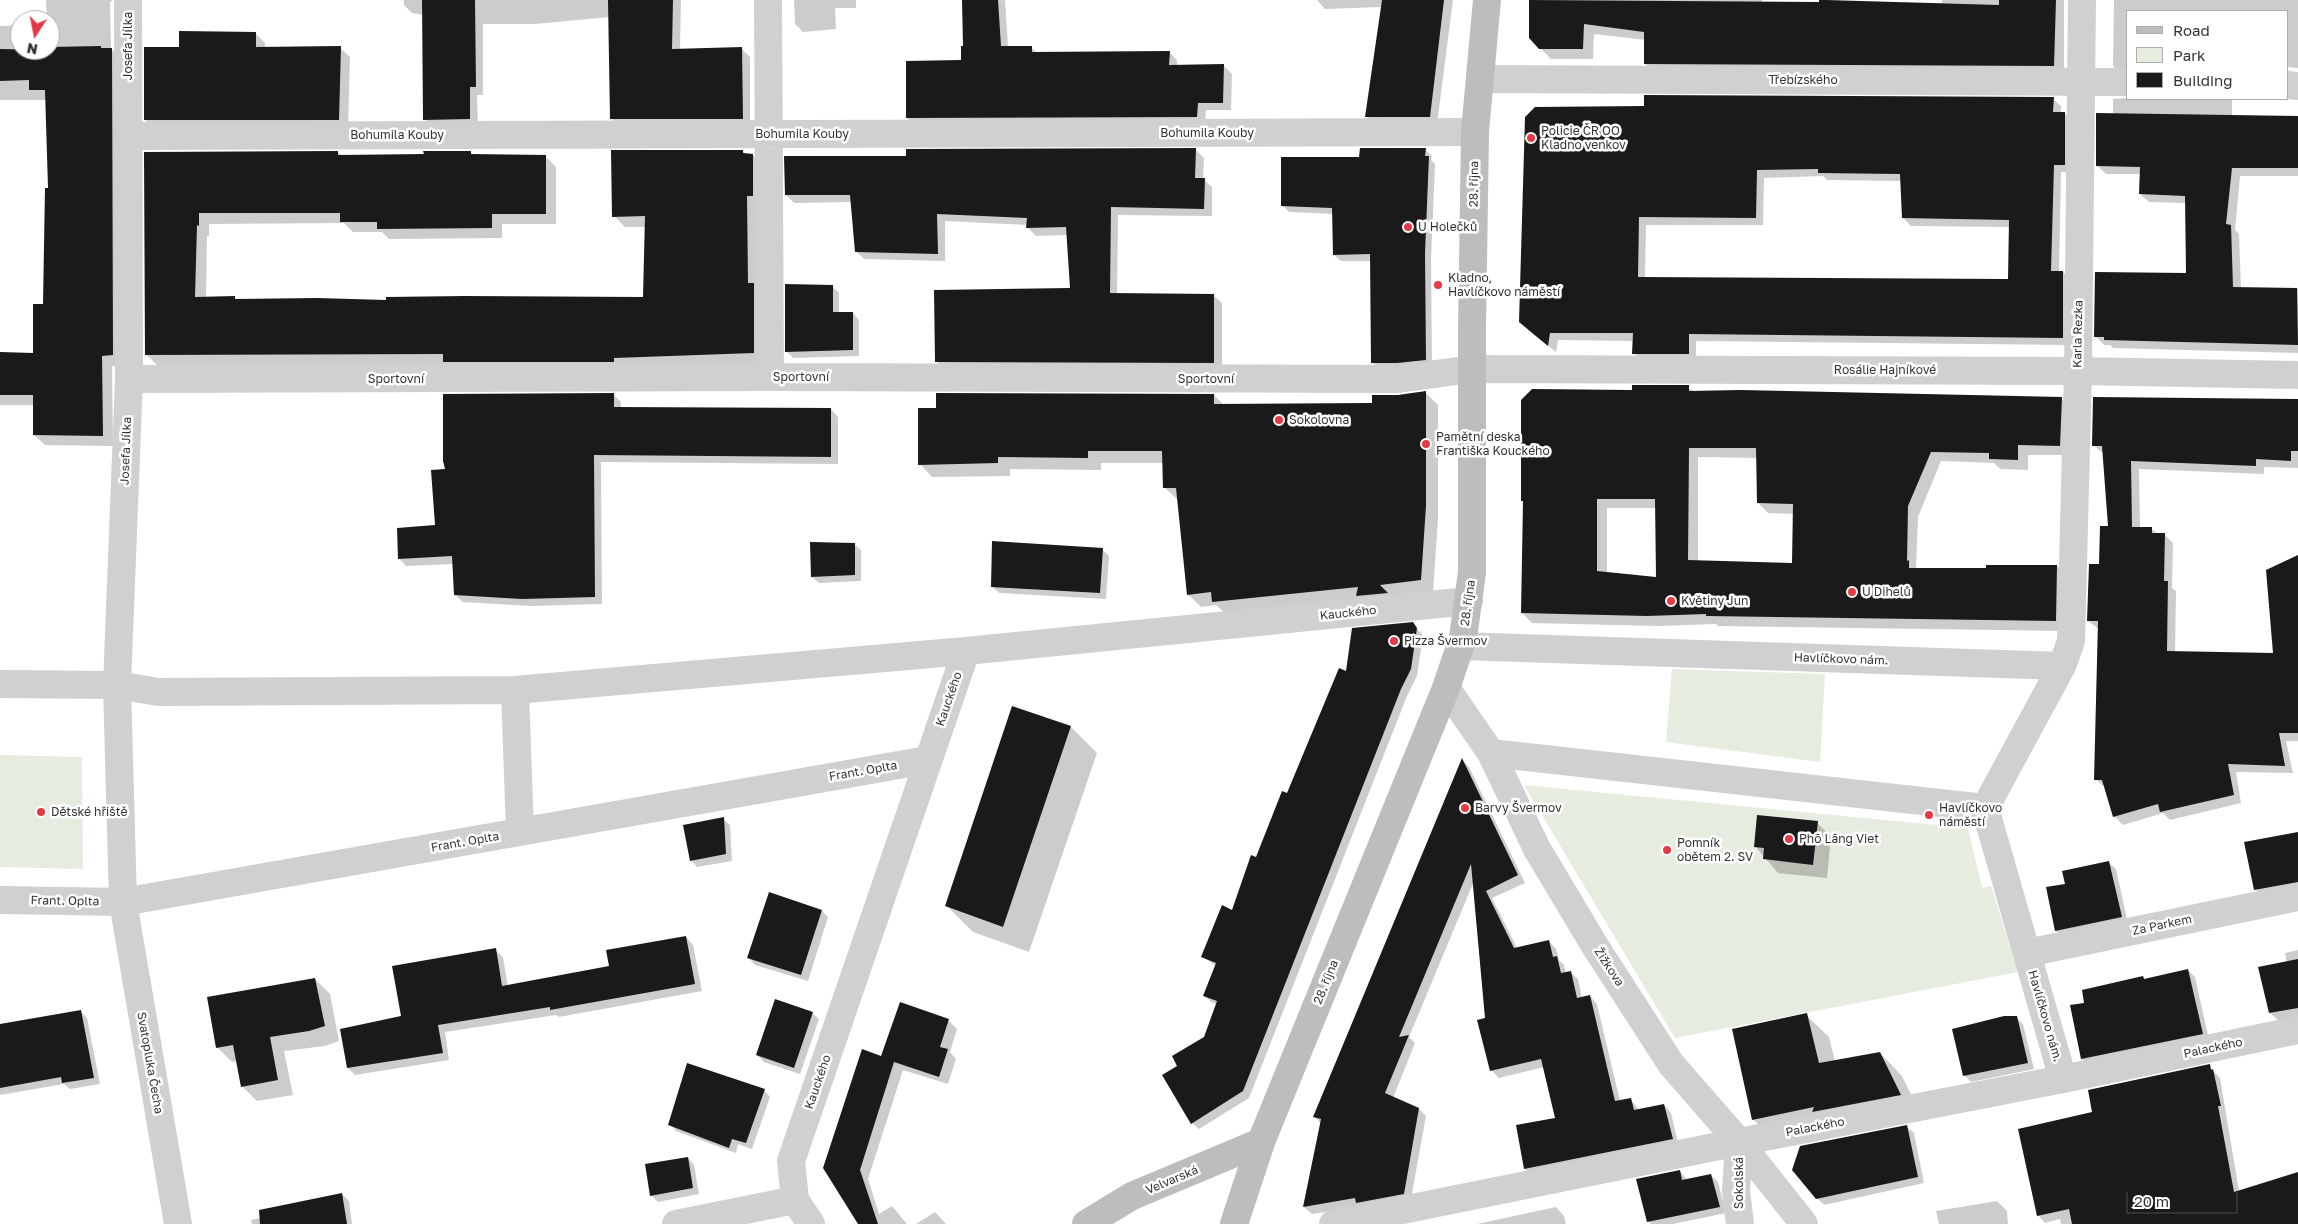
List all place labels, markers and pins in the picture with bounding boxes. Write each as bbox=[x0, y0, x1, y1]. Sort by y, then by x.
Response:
place label: Policie ČR OO Kladno venkov bbox=[1541, 124, 1626, 152]
marker: Policie ČR OO Kladno venkov bbox=[1525, 132, 1537, 144]
place label: U Holečků bbox=[1418, 220, 1477, 234]
marker: U Holečků bbox=[1402, 221, 1414, 233]
place label: Kladno, Havlíčkovo náměstí bbox=[1448, 271, 1560, 299]
marker: Kladno, Havlíčkovo náměstí bbox=[1432, 279, 1444, 291]
place label: Sokolovna bbox=[1289, 413, 1349, 427]
marker: Sokolovna bbox=[1273, 414, 1285, 426]
place label: Pamětní deska Františka Kouckého bbox=[1436, 430, 1550, 458]
marker: Pamětní deska Františka Kouckého bbox=[1420, 438, 1432, 450]
place label: U Dihelů bbox=[1862, 585, 1911, 599]
marker: U Dihelů bbox=[1846, 586, 1858, 598]
place label: Květiny Jun bbox=[1681, 594, 1748, 608]
marker: Květiny Jun bbox=[1665, 595, 1677, 607]
place label: Pizza Švermov bbox=[1404, 634, 1487, 648]
marker: Pizza Švermov bbox=[1388, 635, 1400, 647]
place label: Barvy Švermov bbox=[1475, 801, 1562, 815]
place label: Havlíčkovo náměstí bbox=[1939, 801, 2002, 829]
marker: Barvy Švermov bbox=[1459, 802, 1471, 814]
place label: Dětské hřiště bbox=[51, 805, 127, 819]
marker: Dětské hřiště bbox=[35, 806, 47, 818]
marker: Havlíčkovo náměstí bbox=[1923, 809, 1935, 821]
place label: Phõ Lãng Viet bbox=[1799, 832, 1879, 846]
marker: Phõ Lãng Viet bbox=[1783, 833, 1795, 845]
place label: Pomník obětem 2. SV bbox=[1677, 836, 1753, 864]
marker: Pomník obětem 2. SV bbox=[1661, 844, 1673, 856]

